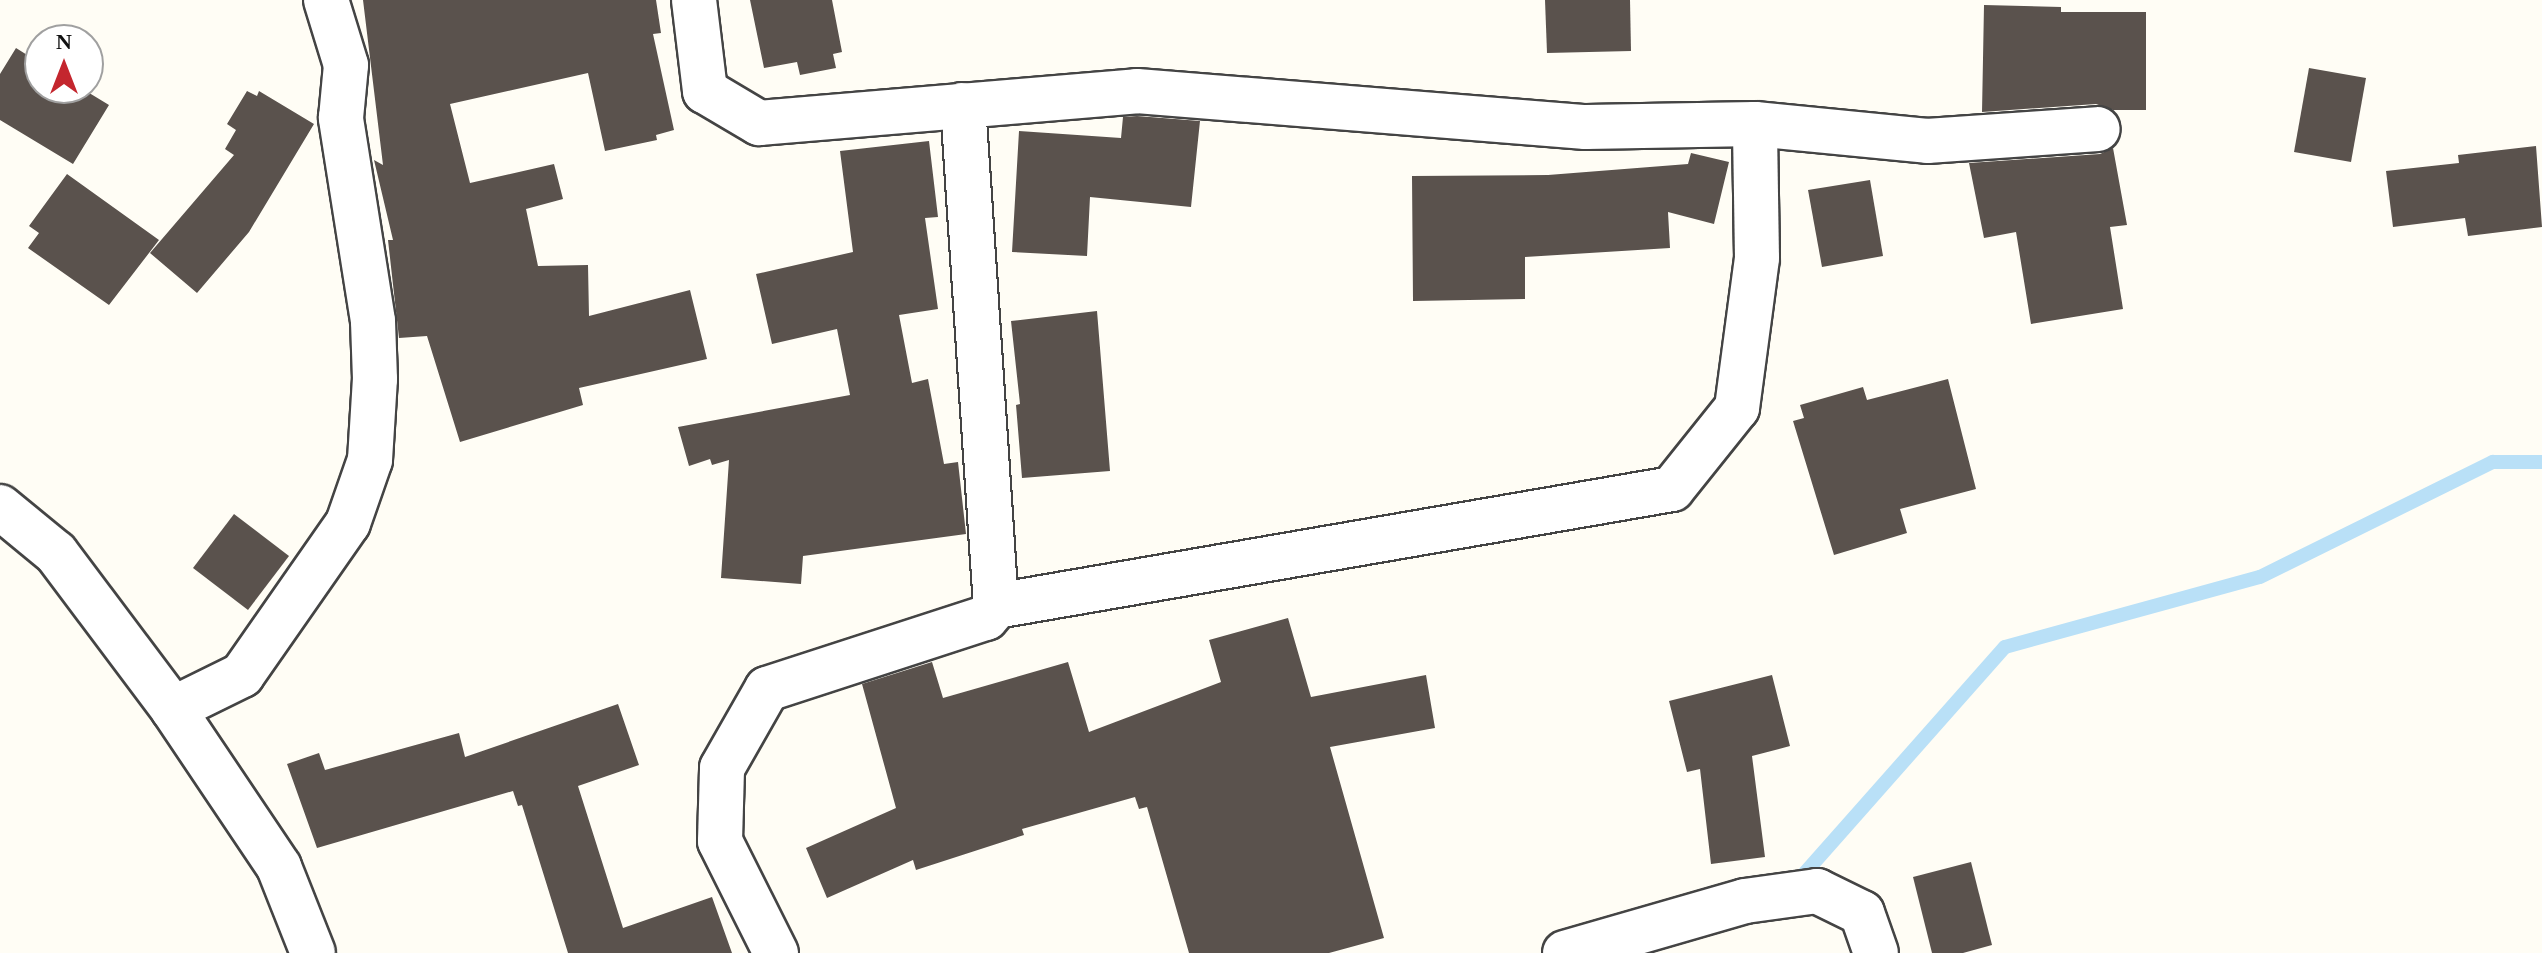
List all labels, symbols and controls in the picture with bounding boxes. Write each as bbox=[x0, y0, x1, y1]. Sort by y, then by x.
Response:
north arrow bbox=[24, 24, 104, 104]
text: N bbox=[56, 29, 72, 54]

